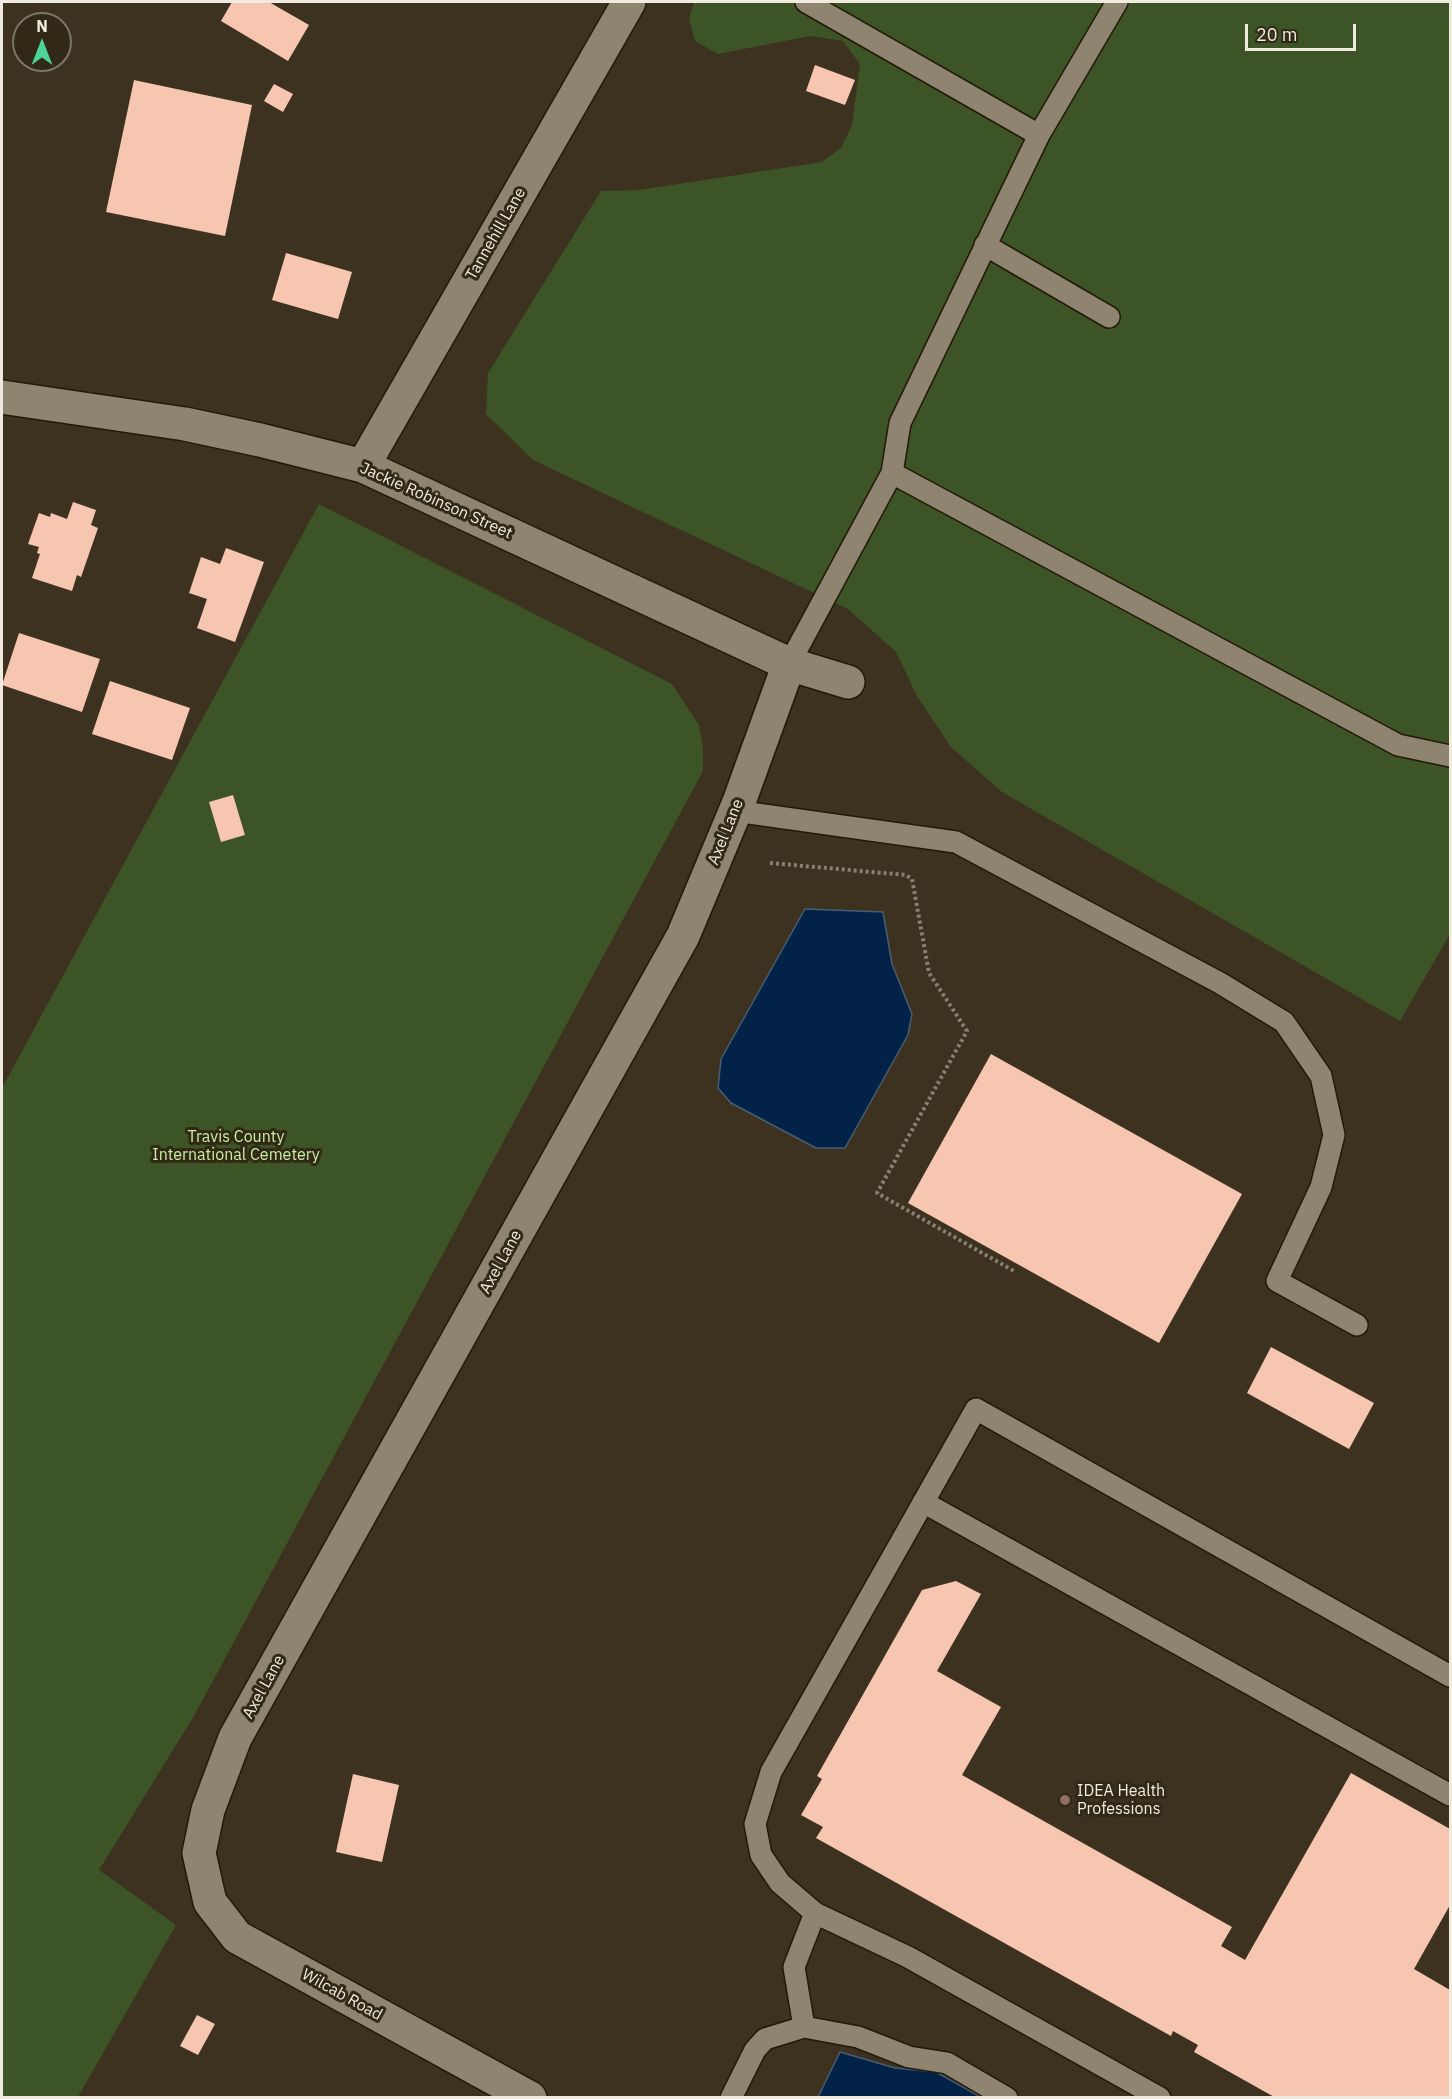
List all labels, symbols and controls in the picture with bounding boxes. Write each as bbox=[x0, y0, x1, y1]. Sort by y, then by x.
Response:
north arrow bbox=[12, 12, 72, 72]
scale bar bbox=[1248, 12, 1359, 50]
text: N bbox=[36, 16, 48, 36]
text: 20 m bbox=[1256, 23, 1298, 46]
street label: Tannehill Lane bbox=[462, 184, 530, 284]
street label: Jackie Robinson Street bbox=[357, 459, 515, 543]
street label: Axel Lane bbox=[704, 796, 748, 868]
park label: Travis County International Cemetery bbox=[152, 1127, 320, 1165]
street label: Axel Lane bbox=[476, 1227, 526, 1297]
street label: Axel Lane bbox=[239, 1652, 289, 1722]
place label: IDEA Health Professions bbox=[1077, 1781, 1165, 1819]
marker: IDEA Health Professions bbox=[1058, 1793, 1072, 1807]
street label: Wilcab Road bbox=[298, 1965, 386, 2025]

